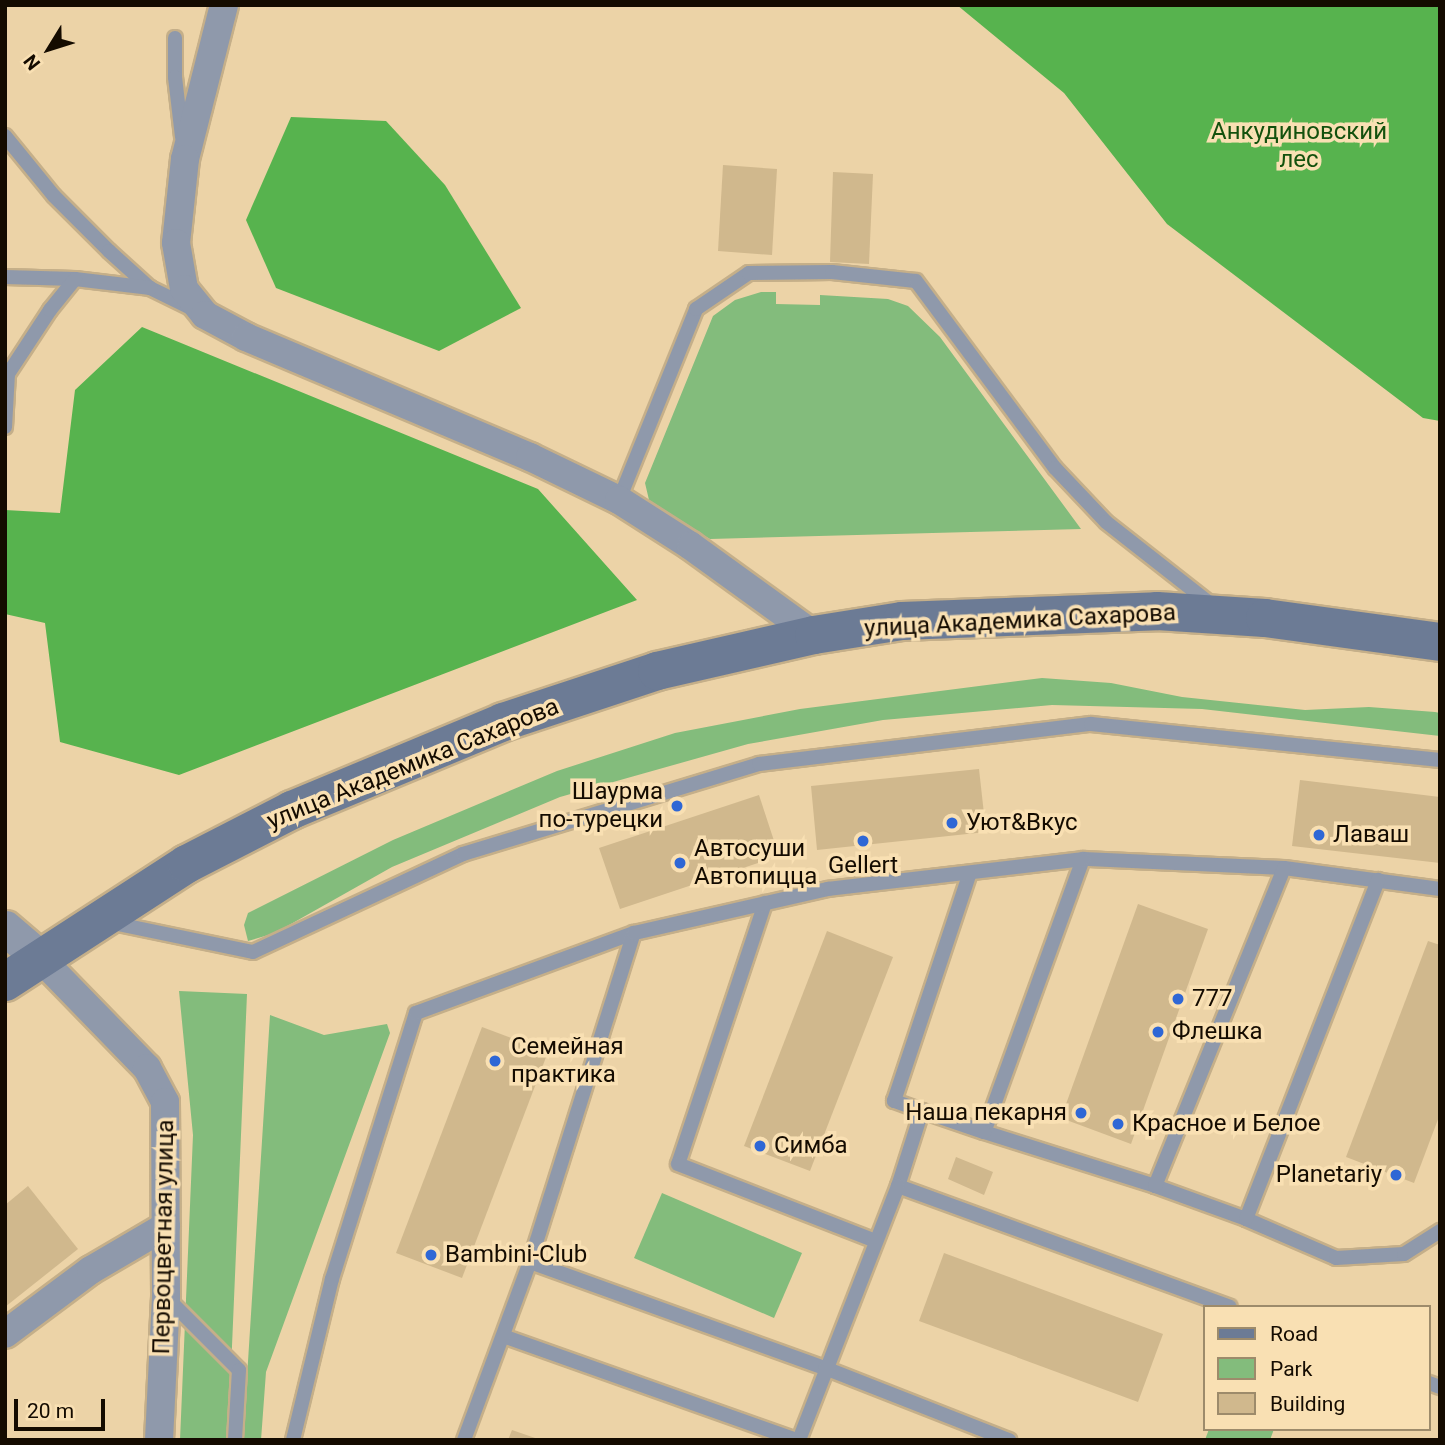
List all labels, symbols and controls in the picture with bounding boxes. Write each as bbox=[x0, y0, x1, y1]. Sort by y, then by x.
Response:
north arrow bbox=[14, 14, 84, 84]
text: N bbox=[19, 50, 45, 75]
park label: Анкудиновский лес bbox=[1211, 118, 1387, 174]
street label: улица Академика Сахарова bbox=[863, 598, 1177, 644]
street label: улица Академика Сахарова bbox=[263, 692, 563, 836]
place label: Шаурма по-турецки bbox=[539, 778, 663, 834]
marker: Шаурма по-турецки bbox=[669, 798, 685, 814]
place label: Уют&Вкус bbox=[966, 809, 1078, 837]
marker: Уют&Вкус bbox=[944, 815, 960, 831]
place label: Лаваш bbox=[1333, 821, 1409, 849]
marker: Лаваш bbox=[1311, 827, 1327, 843]
marker: Gellert bbox=[855, 833, 871, 849]
place label: Автосуши Автопицца bbox=[694, 835, 817, 891]
place label: Gellert bbox=[828, 852, 898, 880]
marker: Автосуши Автопицца bbox=[672, 855, 688, 871]
place label: 777 bbox=[1192, 985, 1232, 1013]
marker: 777 bbox=[1170, 991, 1186, 1007]
place label: Флешка bbox=[1172, 1018, 1263, 1046]
marker: Флешка bbox=[1150, 1024, 1166, 1040]
place label: Семейная практика bbox=[511, 1033, 624, 1089]
marker: Семейная практика bbox=[485, 1051, 505, 1071]
place label: Наша пекарня bbox=[905, 1099, 1067, 1127]
marker: Наша пекарня bbox=[1073, 1105, 1089, 1121]
place label: Красное и Белое bbox=[1132, 1110, 1320, 1138]
marker: Красное и Белое bbox=[1110, 1116, 1126, 1132]
street label: Первоцветная улица bbox=[148, 1119, 180, 1355]
place label: Симба bbox=[774, 1132, 848, 1160]
marker: Симба bbox=[752, 1138, 768, 1154]
place label: Planetariy bbox=[1276, 1161, 1382, 1189]
marker: Planetariy bbox=[1388, 1167, 1404, 1183]
place label: Bambini-Club bbox=[445, 1241, 587, 1269]
marker: Bambini-Club bbox=[423, 1247, 439, 1263]
legend bbox=[1204, 1305, 1431, 1431]
text: Road bbox=[1270, 1322, 1318, 1346]
text: Park bbox=[1270, 1357, 1312, 1381]
scale bar bbox=[18, 1386, 108, 1430]
text: Building bbox=[1270, 1392, 1345, 1416]
text: 20 m bbox=[27, 1399, 74, 1423]

